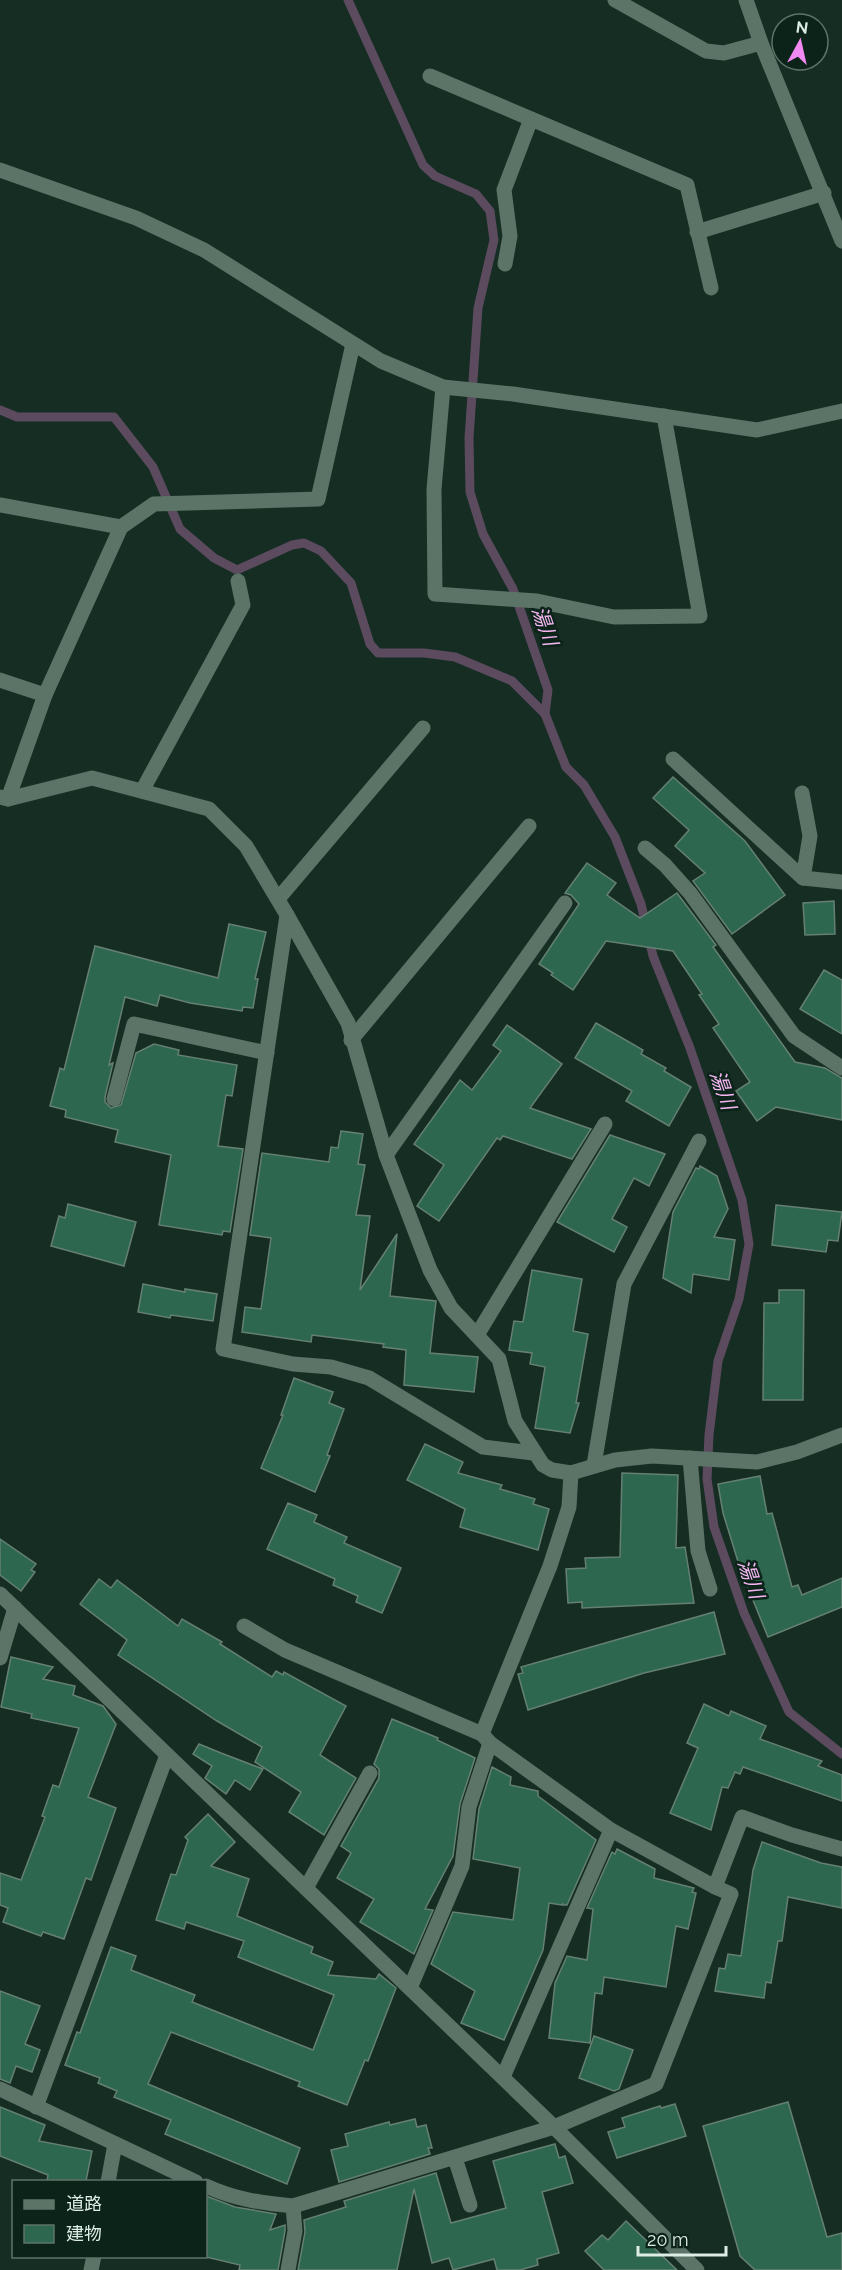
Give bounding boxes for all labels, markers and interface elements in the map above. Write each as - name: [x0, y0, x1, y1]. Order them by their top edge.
- north arrow: [770, 12, 830, 72]
- text: N: [795, 17, 809, 38]
- water label: 湯川: [527, 603, 564, 651]
- water label: 湯川: [705, 1067, 742, 1115]
- water label: 湯川: [733, 1556, 770, 1604]
- legend: [12, 2180, 207, 2258]
- text: 道路: [66, 2193, 102, 2214]
- scale bar: [638, 2219, 726, 2257]
- text: 建物: [66, 2223, 102, 2244]
- text: 20 m: [647, 2229, 689, 2250]

